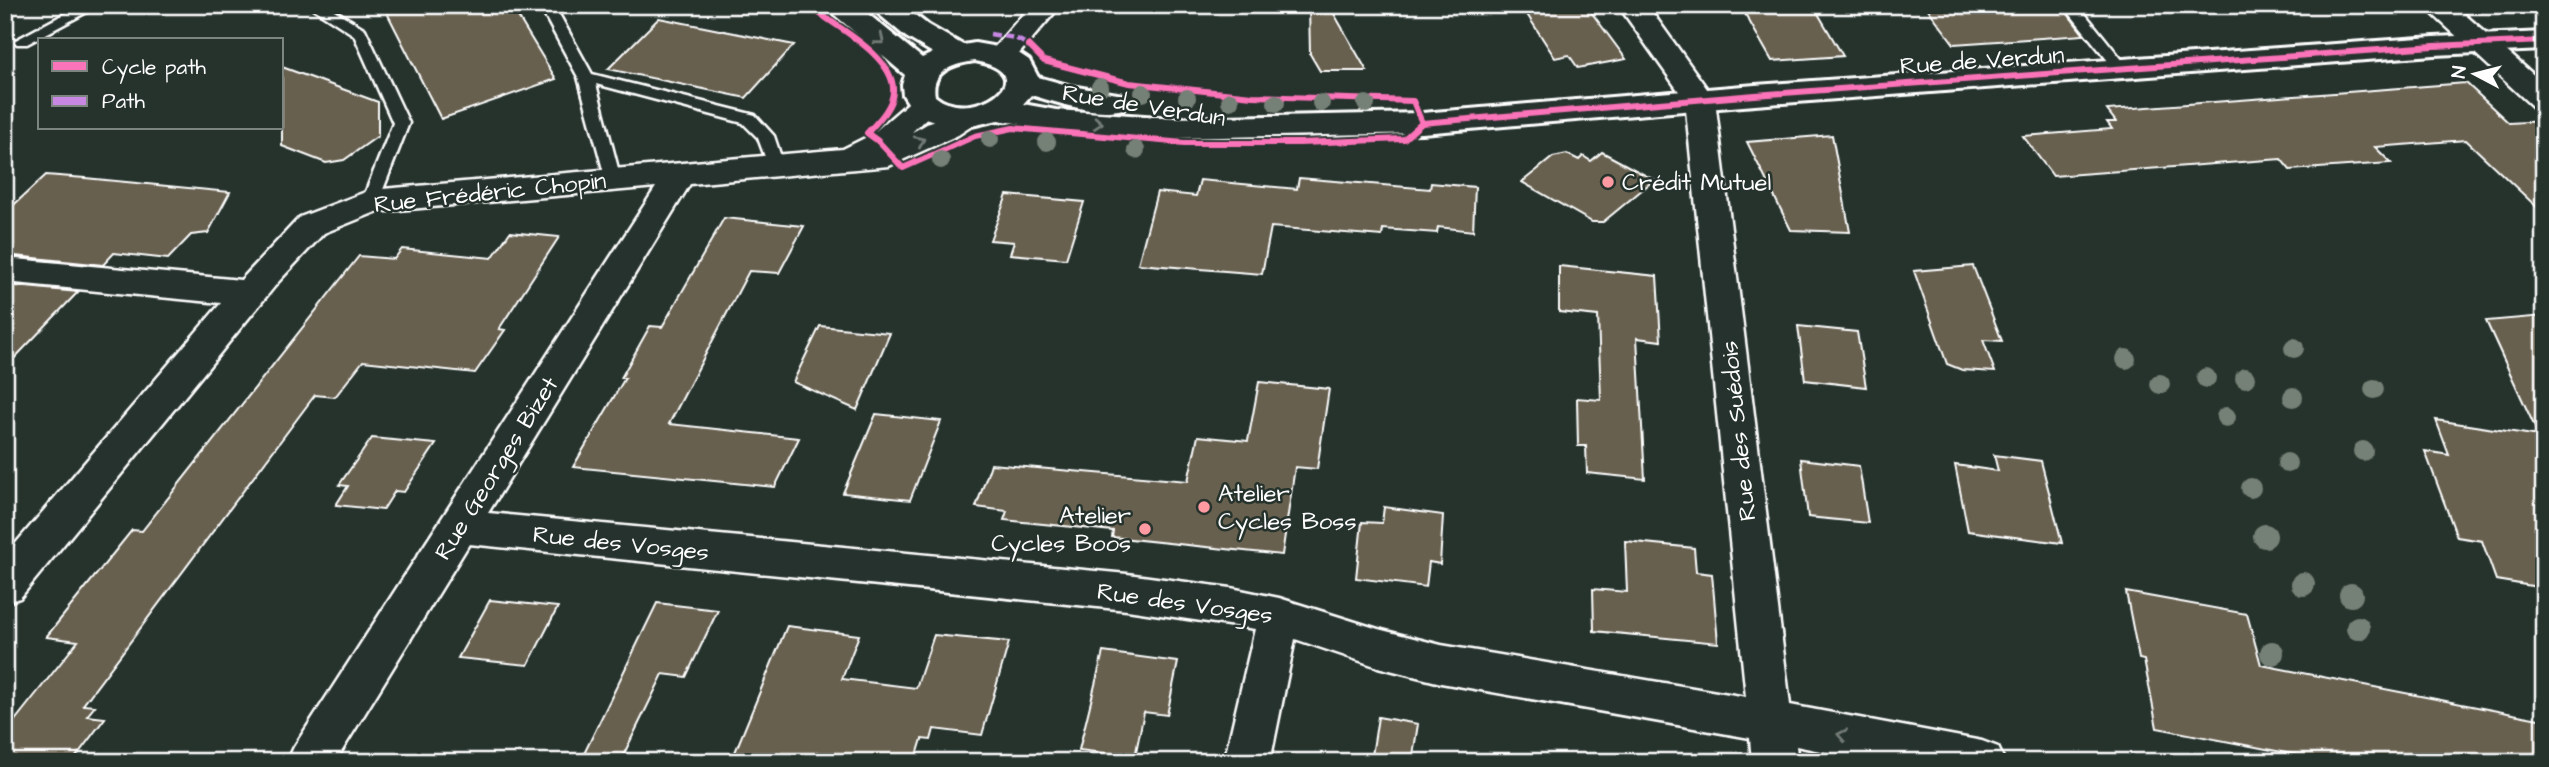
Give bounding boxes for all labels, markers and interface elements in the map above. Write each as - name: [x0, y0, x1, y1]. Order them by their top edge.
- one-way arrow: [873, 31, 885, 44]
- legend: [38, 38, 284, 130]
- street label: Rue de Verdun: [1899, 38, 2065, 84]
- north arrow: [2440, 38, 2510, 108]
- text: Cycle path: [102, 53, 207, 84]
- text: N: [2445, 64, 2474, 80]
- street label: Rue de Verdun: [1060, 76, 1228, 136]
- text: Path: [102, 87, 146, 116]
- one-way arrow: [1092, 115, 1103, 130]
- one-way arrow: [912, 136, 925, 150]
- street label: Rue Frédéric Chopin: [372, 164, 608, 222]
- place label: Crédit Mutuel: [1622, 166, 1771, 200]
- marker: Crédit Mutuel: [1600, 174, 1616, 190]
- street label: Rue des Suédois: [1713, 339, 1765, 523]
- street label: Rue Georges Bizet: [427, 370, 568, 567]
- place label: Atelier Cycles Boss: [1218, 477, 1356, 540]
- place label: Atelier Cycles Boos: [991, 499, 1131, 562]
- marker: Atelier Cycles Boss: [1196, 499, 1212, 515]
- street label: Rue des Vosges: [531, 518, 711, 571]
- marker: Atelier Cycles Boos: [1137, 521, 1153, 537]
- street label: Rue des Vosges: [1095, 575, 1275, 634]
- one-way arrow: [1836, 728, 1848, 743]

